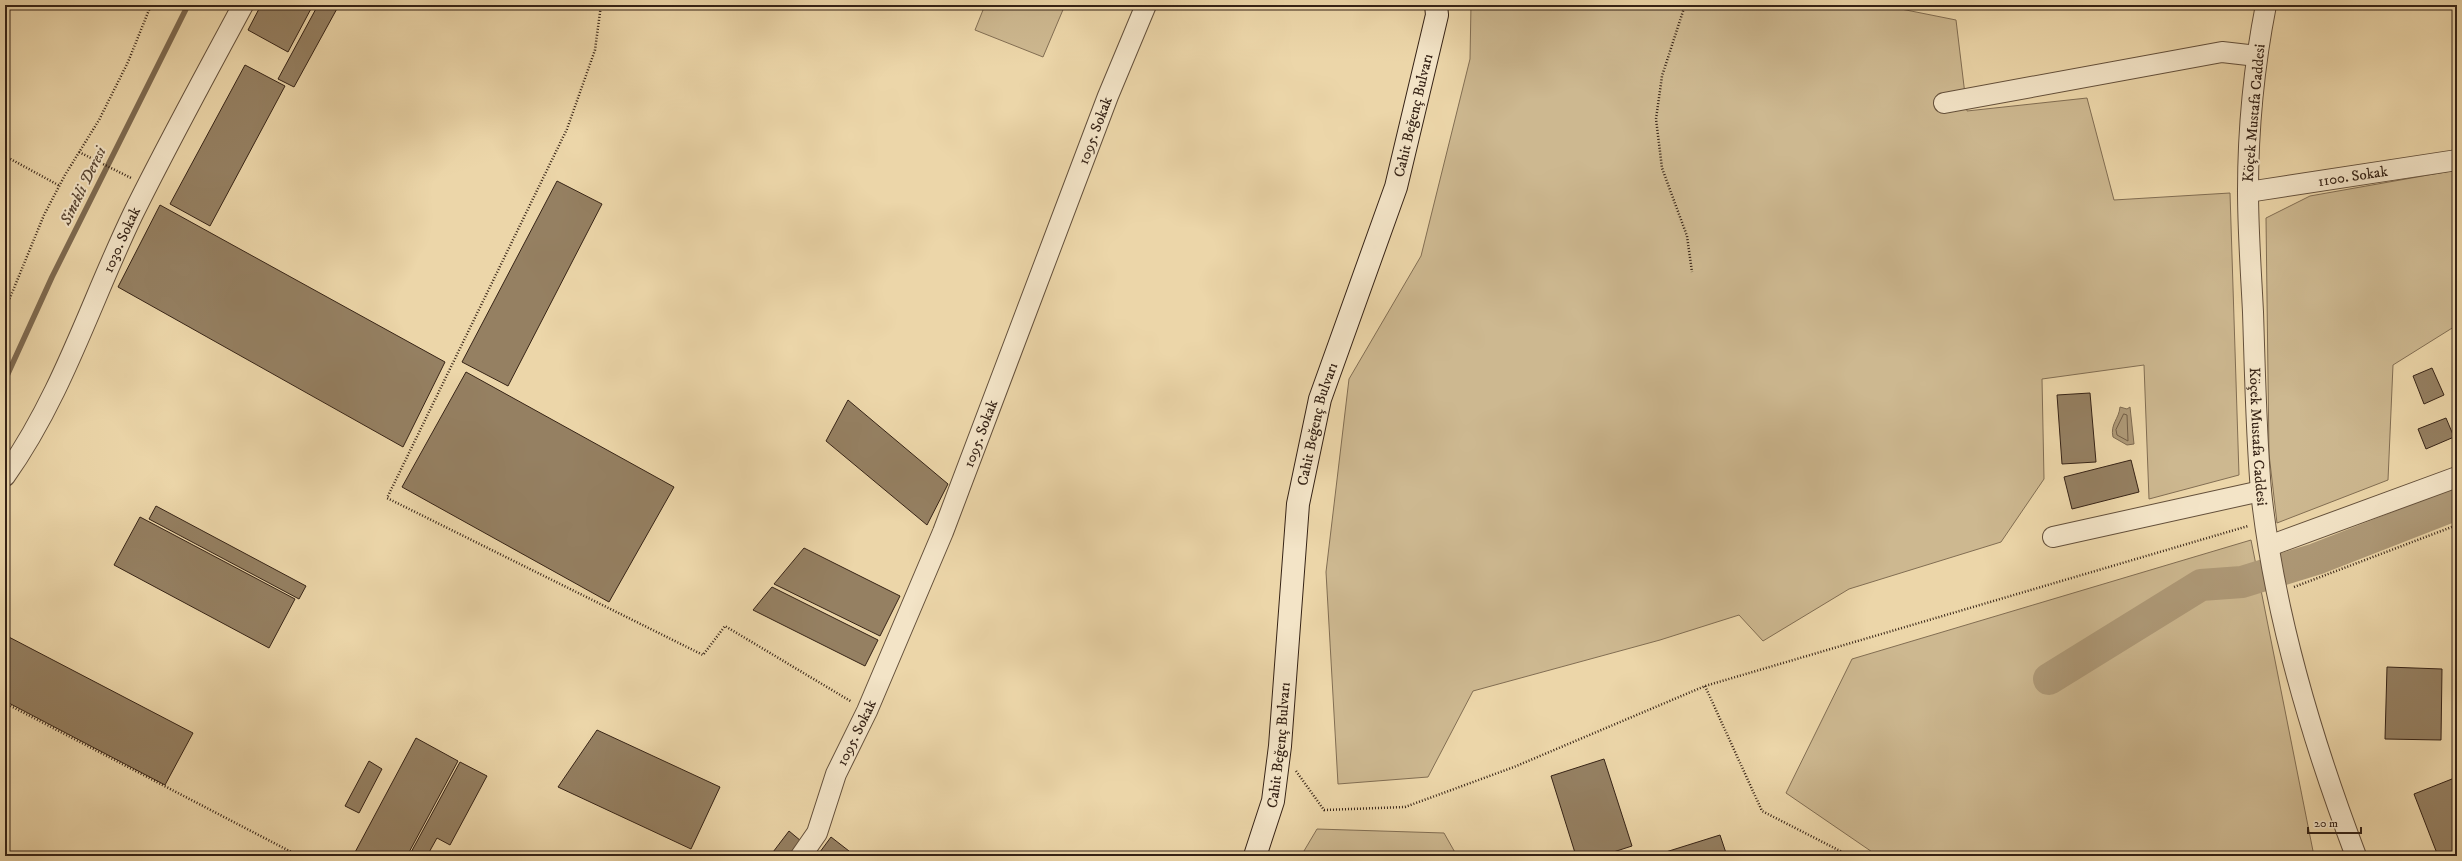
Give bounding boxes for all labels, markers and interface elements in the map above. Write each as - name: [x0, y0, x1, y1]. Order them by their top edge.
- street label: Köçek Mustafa Caddesi: [2238, 43, 2270, 183]
- street label: Cahit Beğenç Bulvarı: [1389, 52, 1437, 179]
- street label: 1095. Sokak: [1073, 93, 1117, 167]
- water label: Sinekli Deresi: [55, 143, 111, 229]
- street label: 1100. Sokak: [2317, 161, 2390, 191]
- street label: 1030. Sokak: [98, 203, 145, 275]
- street label: Cahit Beğenç Bulvarı: [1293, 360, 1342, 488]
- street label: Köçek Mustafa Caddesi: [2245, 367, 2272, 507]
- street label: 1095. Sokak: [959, 396, 1002, 470]
- street label: Cahit Beğenç Bulvarı: [1262, 681, 1294, 811]
- street label: 1095. Sokak: [832, 696, 880, 769]
- scale bar: [2308, 809, 2361, 835]
- text: 20 m: [2314, 816, 2338, 831]

